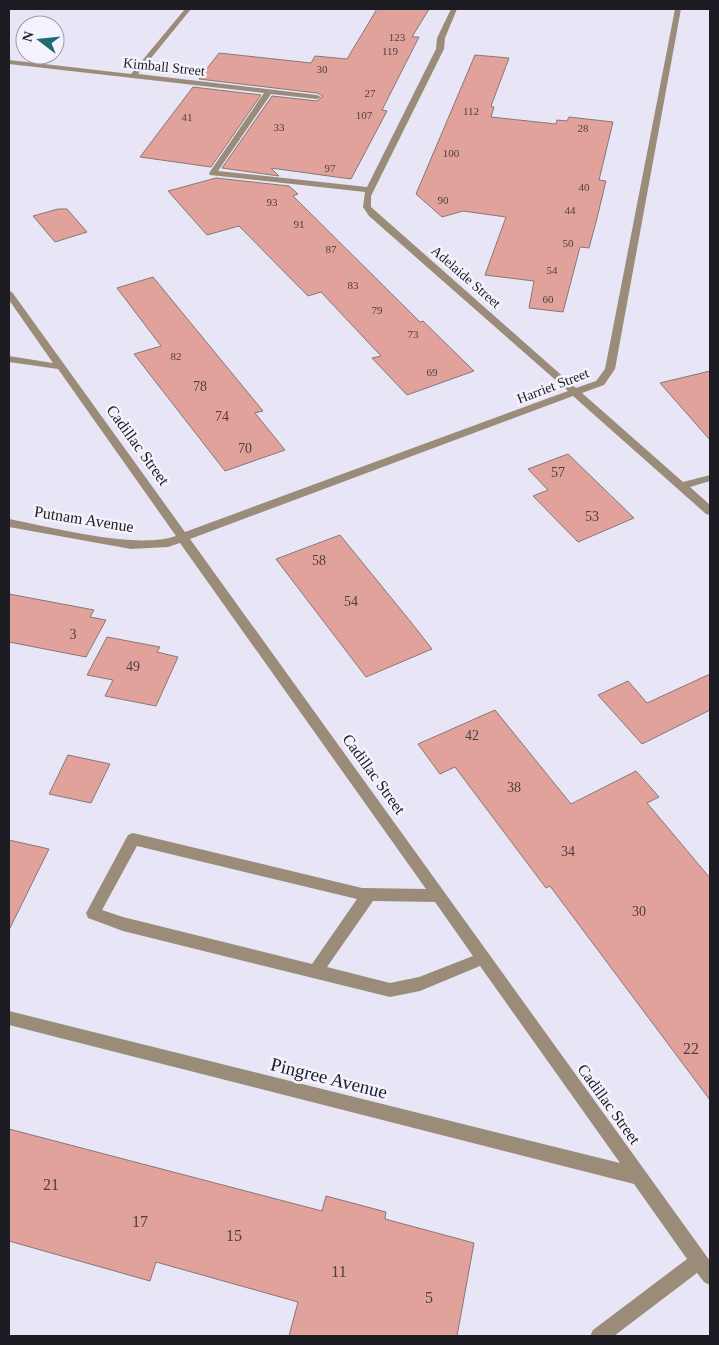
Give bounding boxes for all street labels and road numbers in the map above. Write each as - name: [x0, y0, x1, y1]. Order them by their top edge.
- street label: Kimball Street: [122, 55, 206, 79]
- street label: Adelaide Street: [428, 243, 504, 311]
- street label: Harriet Street: [515, 365, 591, 407]
- street label: Cadillac Street: [103, 402, 173, 489]
- street label: Putnam Avenue: [33, 503, 135, 535]
- street label: Cadillac Street: [339, 731, 409, 818]
- street label: Pingree Avenue: [269, 1053, 389, 1103]
- street label: Cadillac Street: [574, 1061, 644, 1148]

